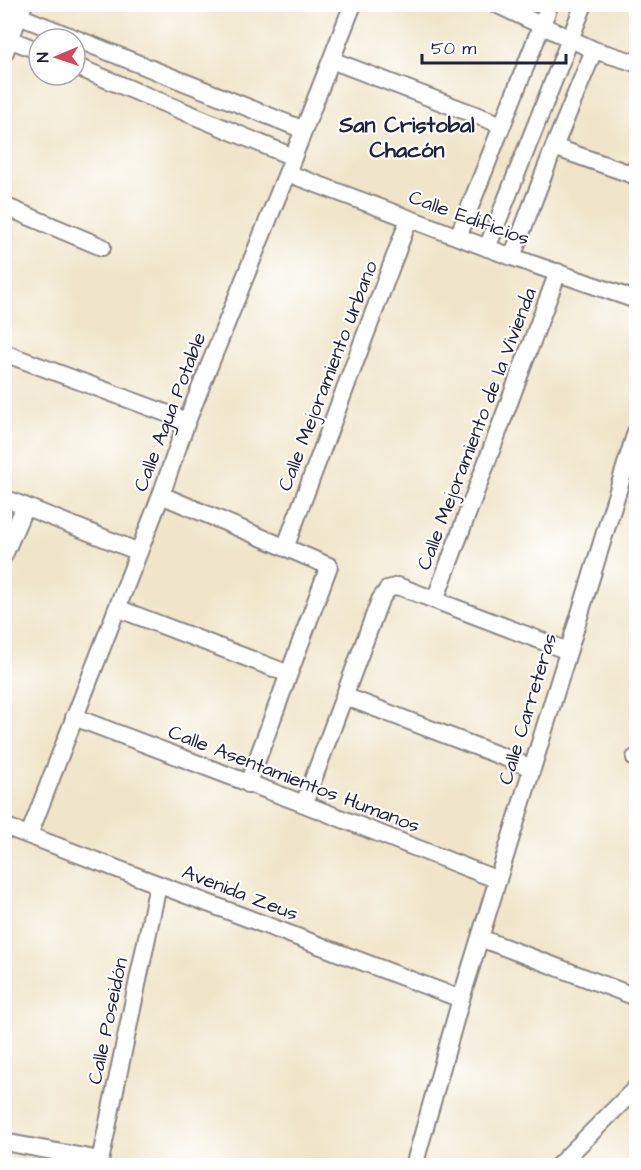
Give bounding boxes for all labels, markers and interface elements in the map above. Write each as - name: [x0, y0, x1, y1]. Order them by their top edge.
- north arrow: [27, 27, 87, 87]
- scale bar: [422, 27, 566, 65]
- text: 50 m: [431, 36, 476, 61]
- text: N: [32, 52, 54, 63]
- district label: San Cristobal Chacón: [338, 110, 475, 166]
- street label: Calle Edificios: [405, 183, 533, 253]
- street label: Calle Mejoramiento Urbano: [271, 257, 385, 495]
- street label: Calle Mejoramiento de la Vivienda: [410, 284, 544, 574]
- street label: Calle Agua Potable: [127, 328, 214, 496]
- street label: Calle Carreteras: [492, 630, 564, 788]
- street label: Calle Asentamientos Humanos: [164, 718, 424, 840]
- street label: Avenida Zeus: [178, 858, 302, 928]
- street label: Calle Poseidón: [81, 955, 135, 1087]

